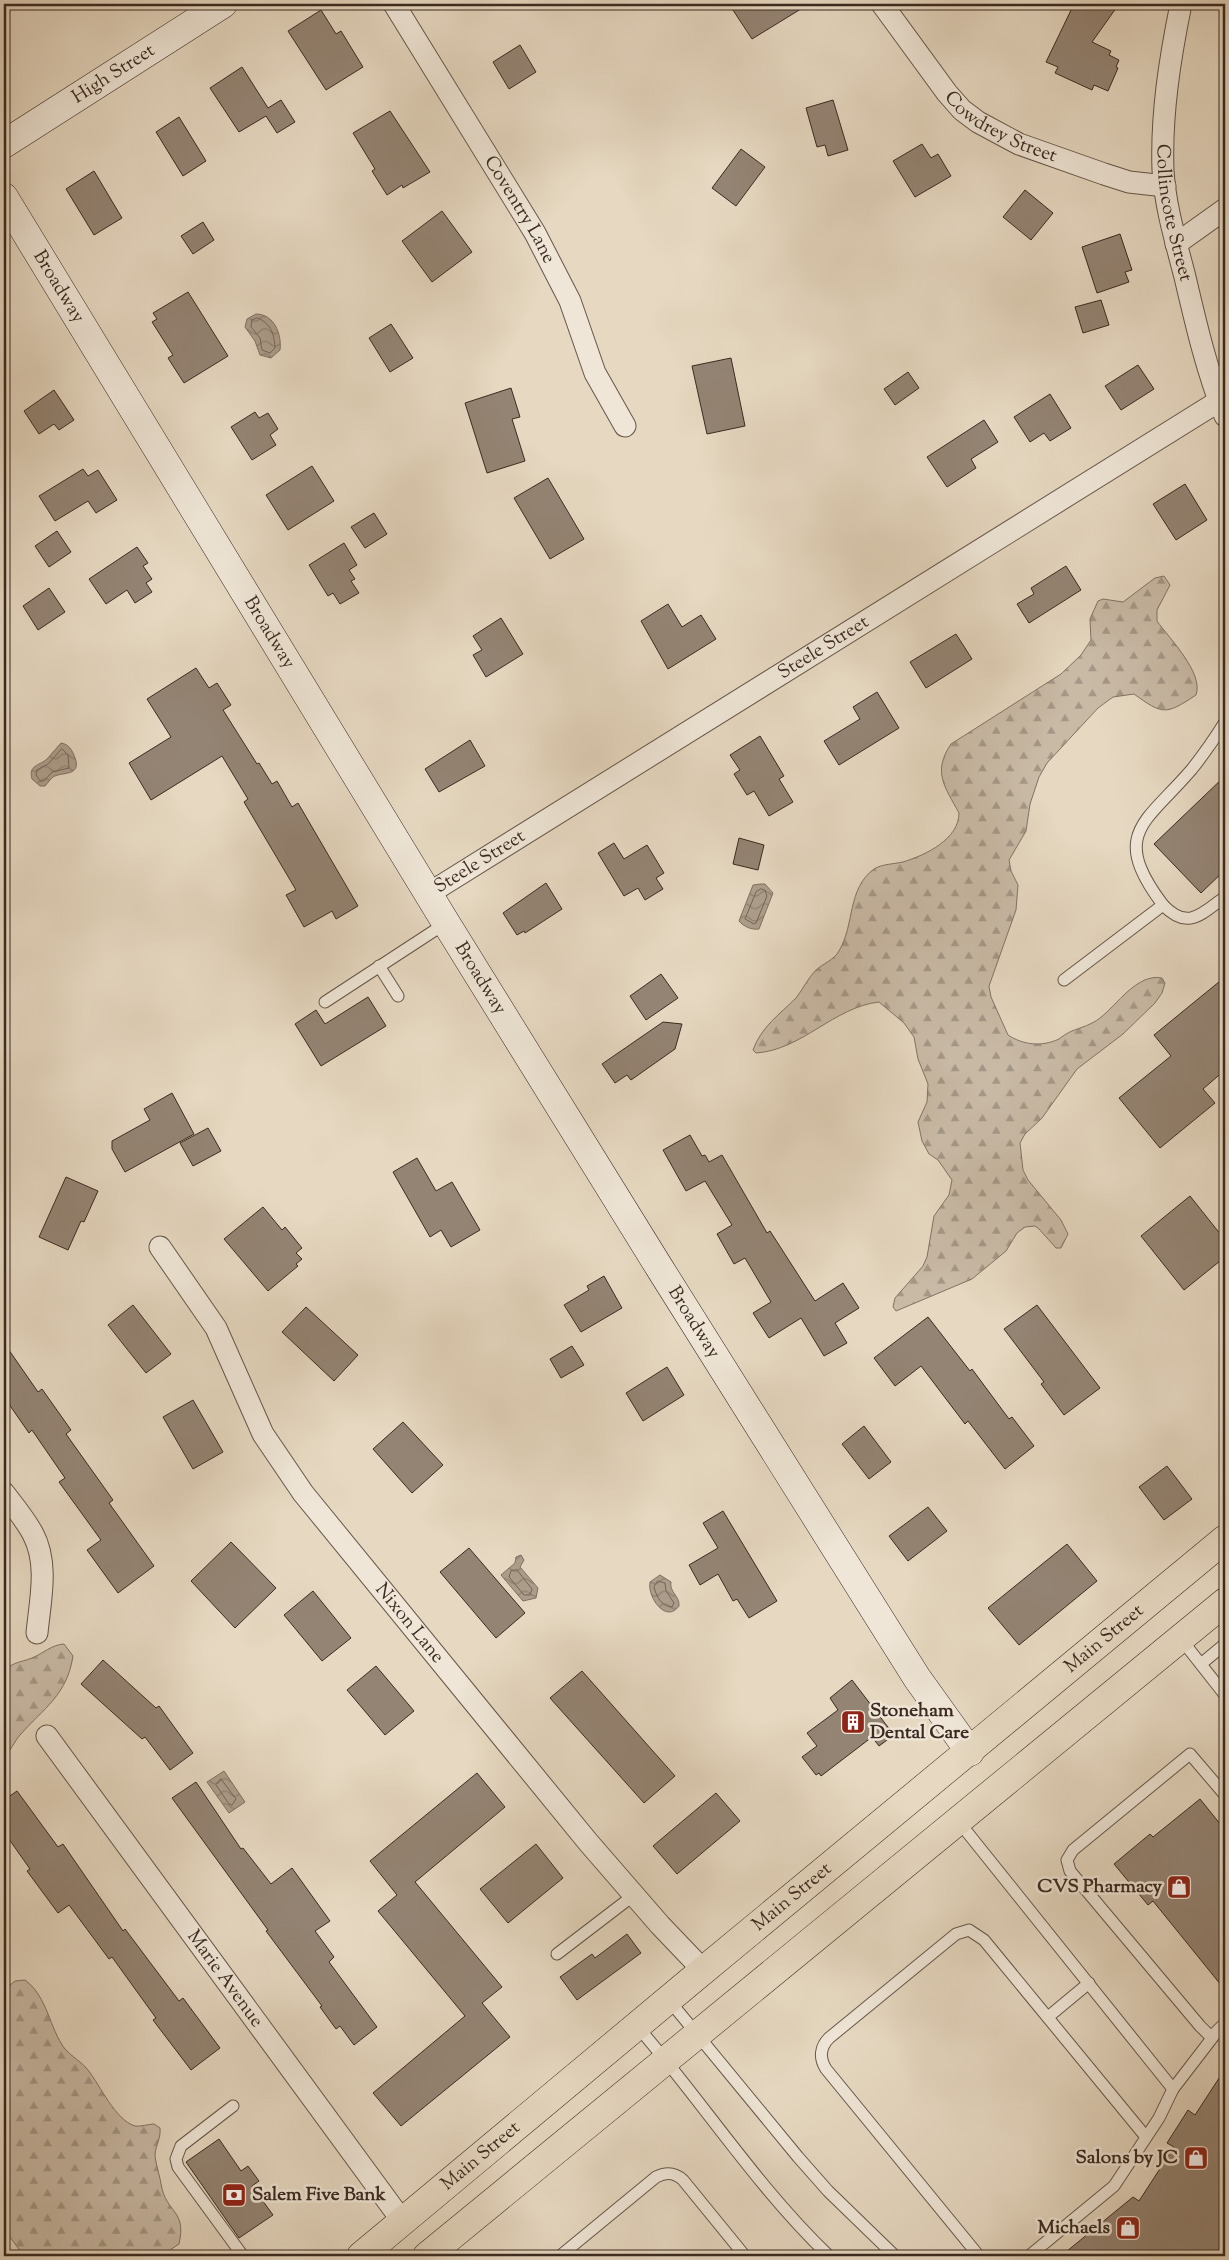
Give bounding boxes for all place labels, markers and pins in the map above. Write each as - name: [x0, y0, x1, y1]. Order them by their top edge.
- place label: Stoneham Dental Care: [870, 1698, 969, 1747]
- building icon: Stoneham Dental Care: [840, 1709, 866, 1735]
- place label: CVS Pharmacy: [1037, 1874, 1163, 1901]
- shop icon: CVS Pharmacy: [1166, 1874, 1192, 1900]
- place label: Salons by JC: [1075, 2145, 1178, 2172]
- shop icon: Salons by JC: [1183, 2145, 1209, 2171]
- bank icon: Salem Five Bank: [221, 2182, 247, 2208]
- place label: Salem Five Bank: [252, 2182, 387, 2209]
- place label: Michaels: [1038, 2215, 1111, 2242]
- shop icon: Michaels: [1115, 2215, 1141, 2241]

